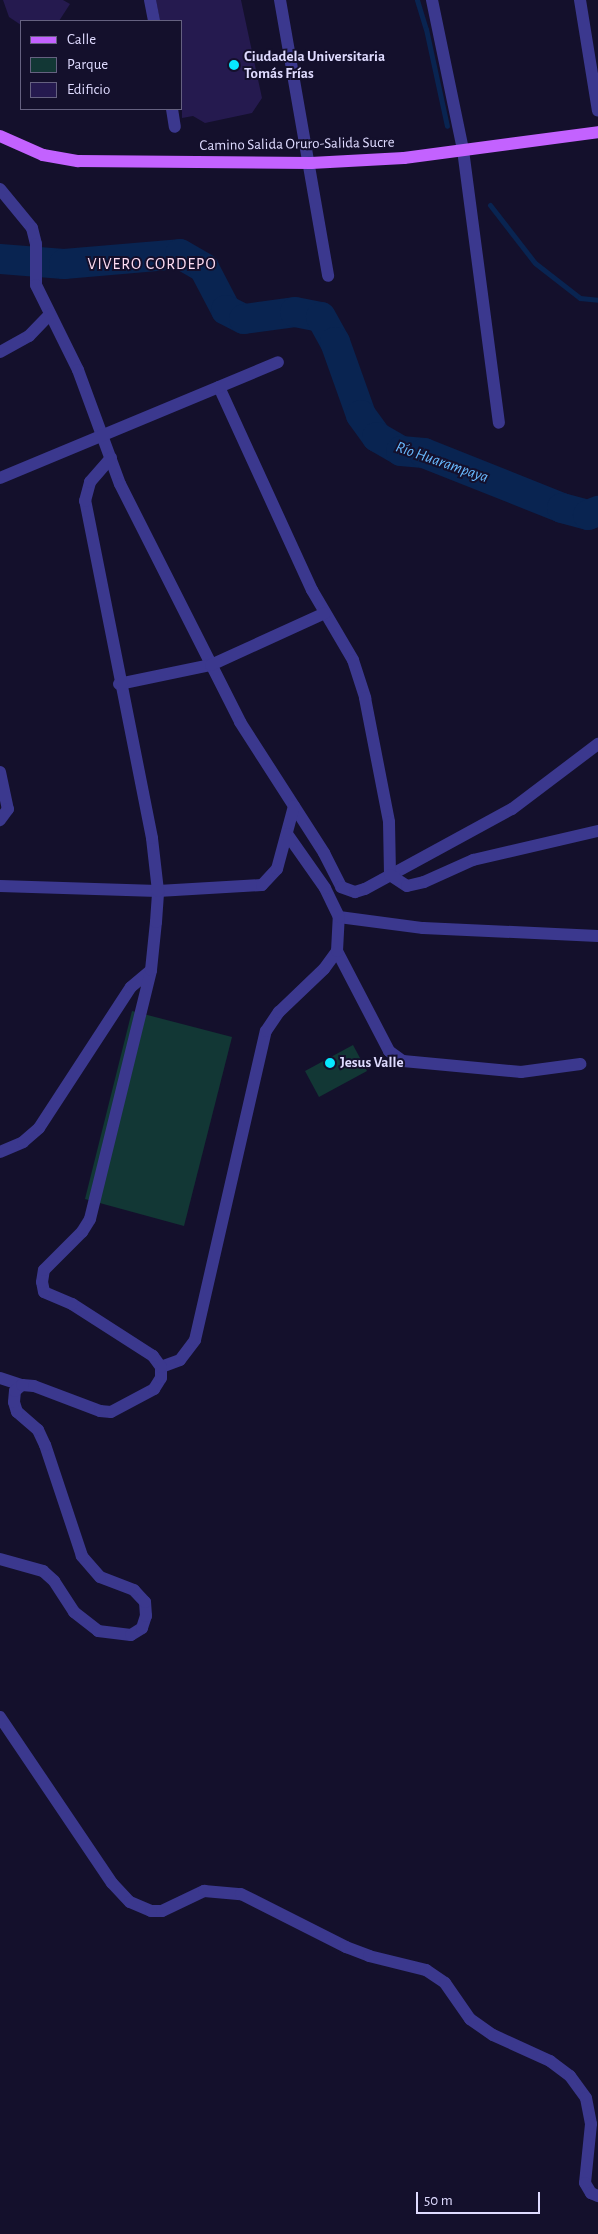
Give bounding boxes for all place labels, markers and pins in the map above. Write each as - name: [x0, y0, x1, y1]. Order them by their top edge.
- place label: Ciudadela Universitaria Tomás Frías: [244, 47, 385, 82]
- marker: Ciudadela Universitaria Tomás Frías: [228, 59, 240, 71]
- place label: Jesus Valle: [340, 1054, 404, 1072]
- marker: Jesus Valle: [324, 1057, 336, 1069]

